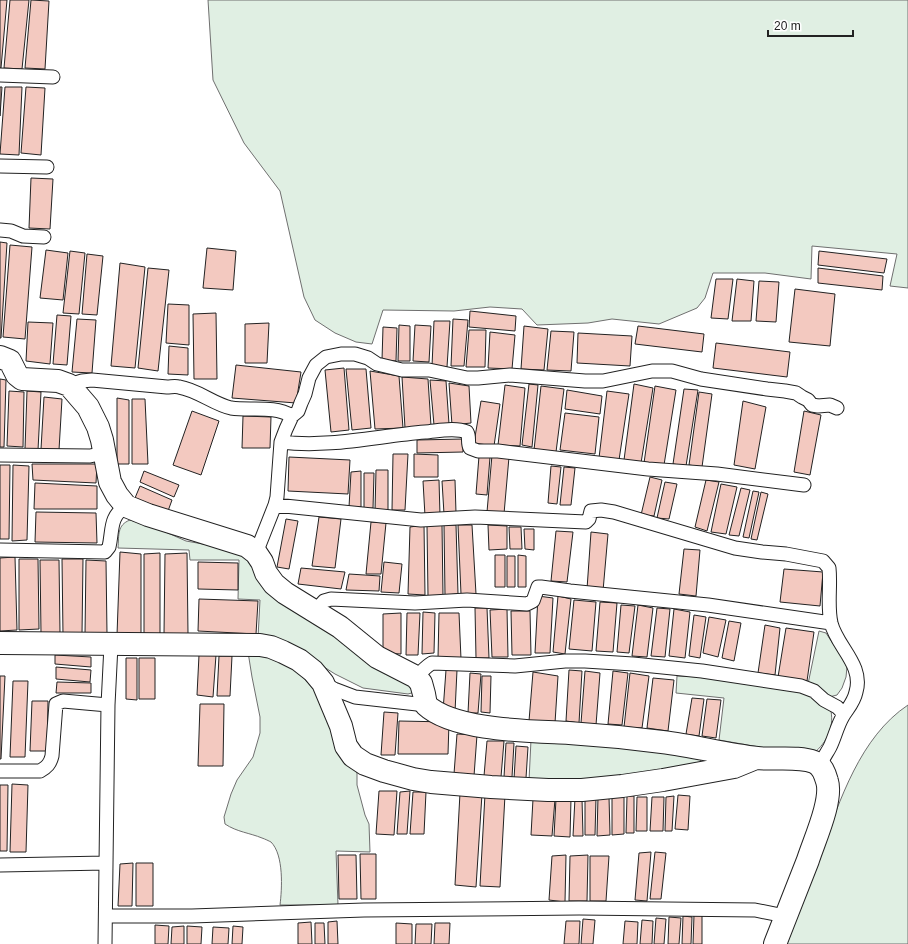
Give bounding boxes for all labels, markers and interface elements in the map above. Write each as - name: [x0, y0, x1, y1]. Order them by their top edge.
- scale bar: [768, 12, 853, 38]
- text: 20 m: [774, 19, 801, 33]

